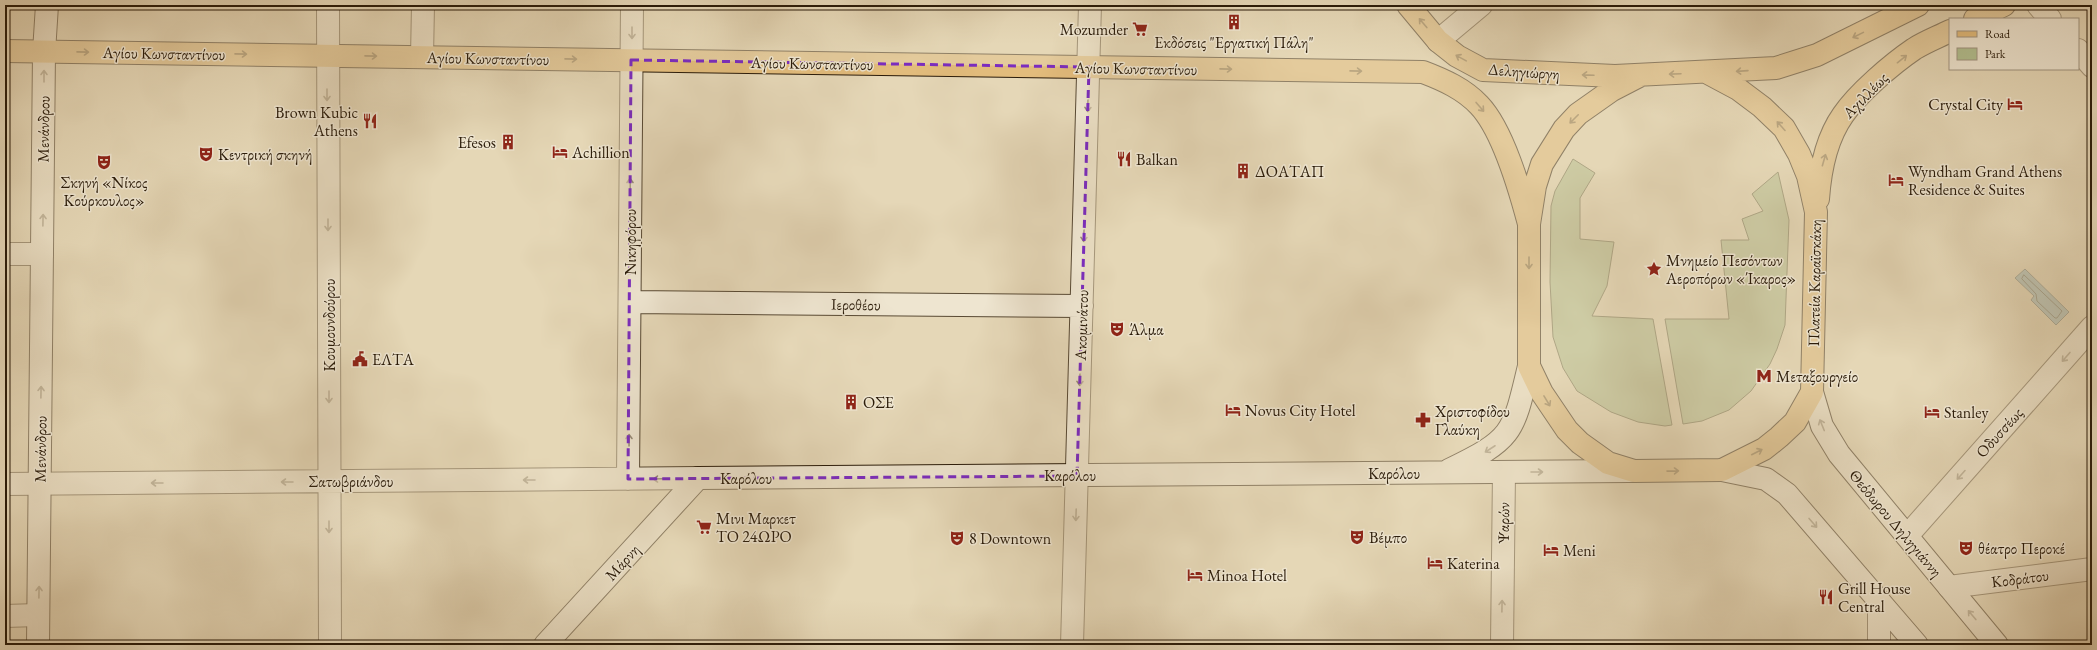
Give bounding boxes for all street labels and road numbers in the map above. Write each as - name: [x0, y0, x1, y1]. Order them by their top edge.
- street label: Αγίου Κωνσταντίνου: [101, 42, 226, 65]
- street label: Αγίου Κωνσταντίνου: [425, 47, 550, 70]
- street label: Αγίου Κωνσταντίνου: [749, 52, 874, 75]
- street label: Αγίου Κωνσταντίνου: [1073, 57, 1198, 80]
- street label: Δεληγιώργη: [1487, 59, 1560, 84]
- street label: Αχιλλέως: [1837, 67, 1893, 124]
- street label: Μενάνδρου: [32, 95, 55, 163]
- street label: Νικηφόρου: [620, 209, 641, 275]
- street label: Πλατεία Καραϊσκάκη: [1803, 219, 1826, 347]
- street label: Κουμουνδούρου: [319, 279, 340, 371]
- street label: Ακομινάτου: [1070, 289, 1093, 362]
- street label: Ιεροθέου: [831, 294, 881, 315]
- street label: Οδυσσέως: [1971, 402, 2028, 462]
- street label: Μενάνδρου: [29, 415, 52, 483]
- street label: Καρόλου: [1368, 463, 1420, 484]
- street label: Καρόλου: [1044, 465, 1096, 486]
- street label: Θεόδωρου Δηληγιάννη: [1844, 465, 1947, 582]
- street label: Καρόλου: [720, 468, 772, 489]
- street label: Σατωβριάνδου: [309, 471, 394, 492]
- street label: Ψαρών: [1493, 502, 1514, 544]
- street label: Μάρνη: [600, 540, 644, 585]
- street label: Κοδράτου: [1990, 565, 2050, 592]

